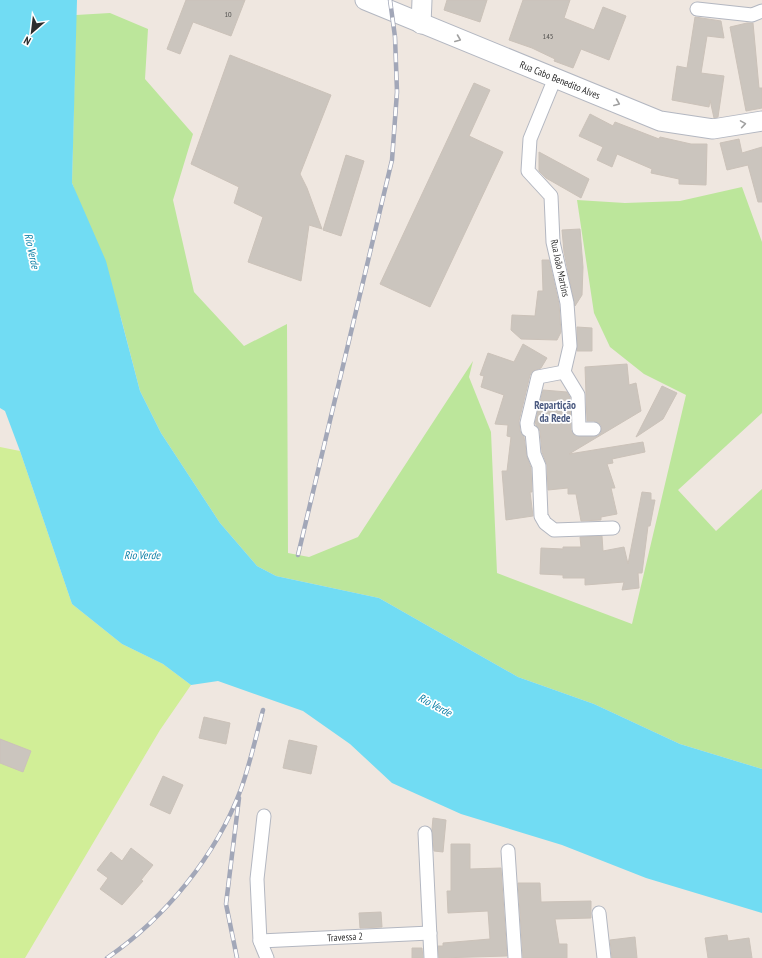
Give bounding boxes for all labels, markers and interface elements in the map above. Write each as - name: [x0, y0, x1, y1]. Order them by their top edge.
- house number: 10: [224, 9, 232, 19]
- north arrow: [12, 12, 52, 52]
- house number: 145: [543, 31, 553, 41]
- text: N: [21, 33, 33, 48]
- one-way arrow: [454, 34, 461, 42]
- street label: Rua Cabo Benedito Alves: [518, 58, 603, 102]
- one-way arrow: [613, 99, 620, 107]
- one-way arrow: [739, 120, 746, 129]
- water label: Rio Verde: [21, 232, 43, 271]
- street label: Rua João Martins: [548, 238, 573, 299]
- district label: Repartição da Rede: [534, 398, 576, 425]
- water label: Rio Verde: [124, 548, 161, 562]
- water label: Rio Verde: [416, 690, 455, 720]
- street label: Travessa 2: [327, 930, 363, 944]

